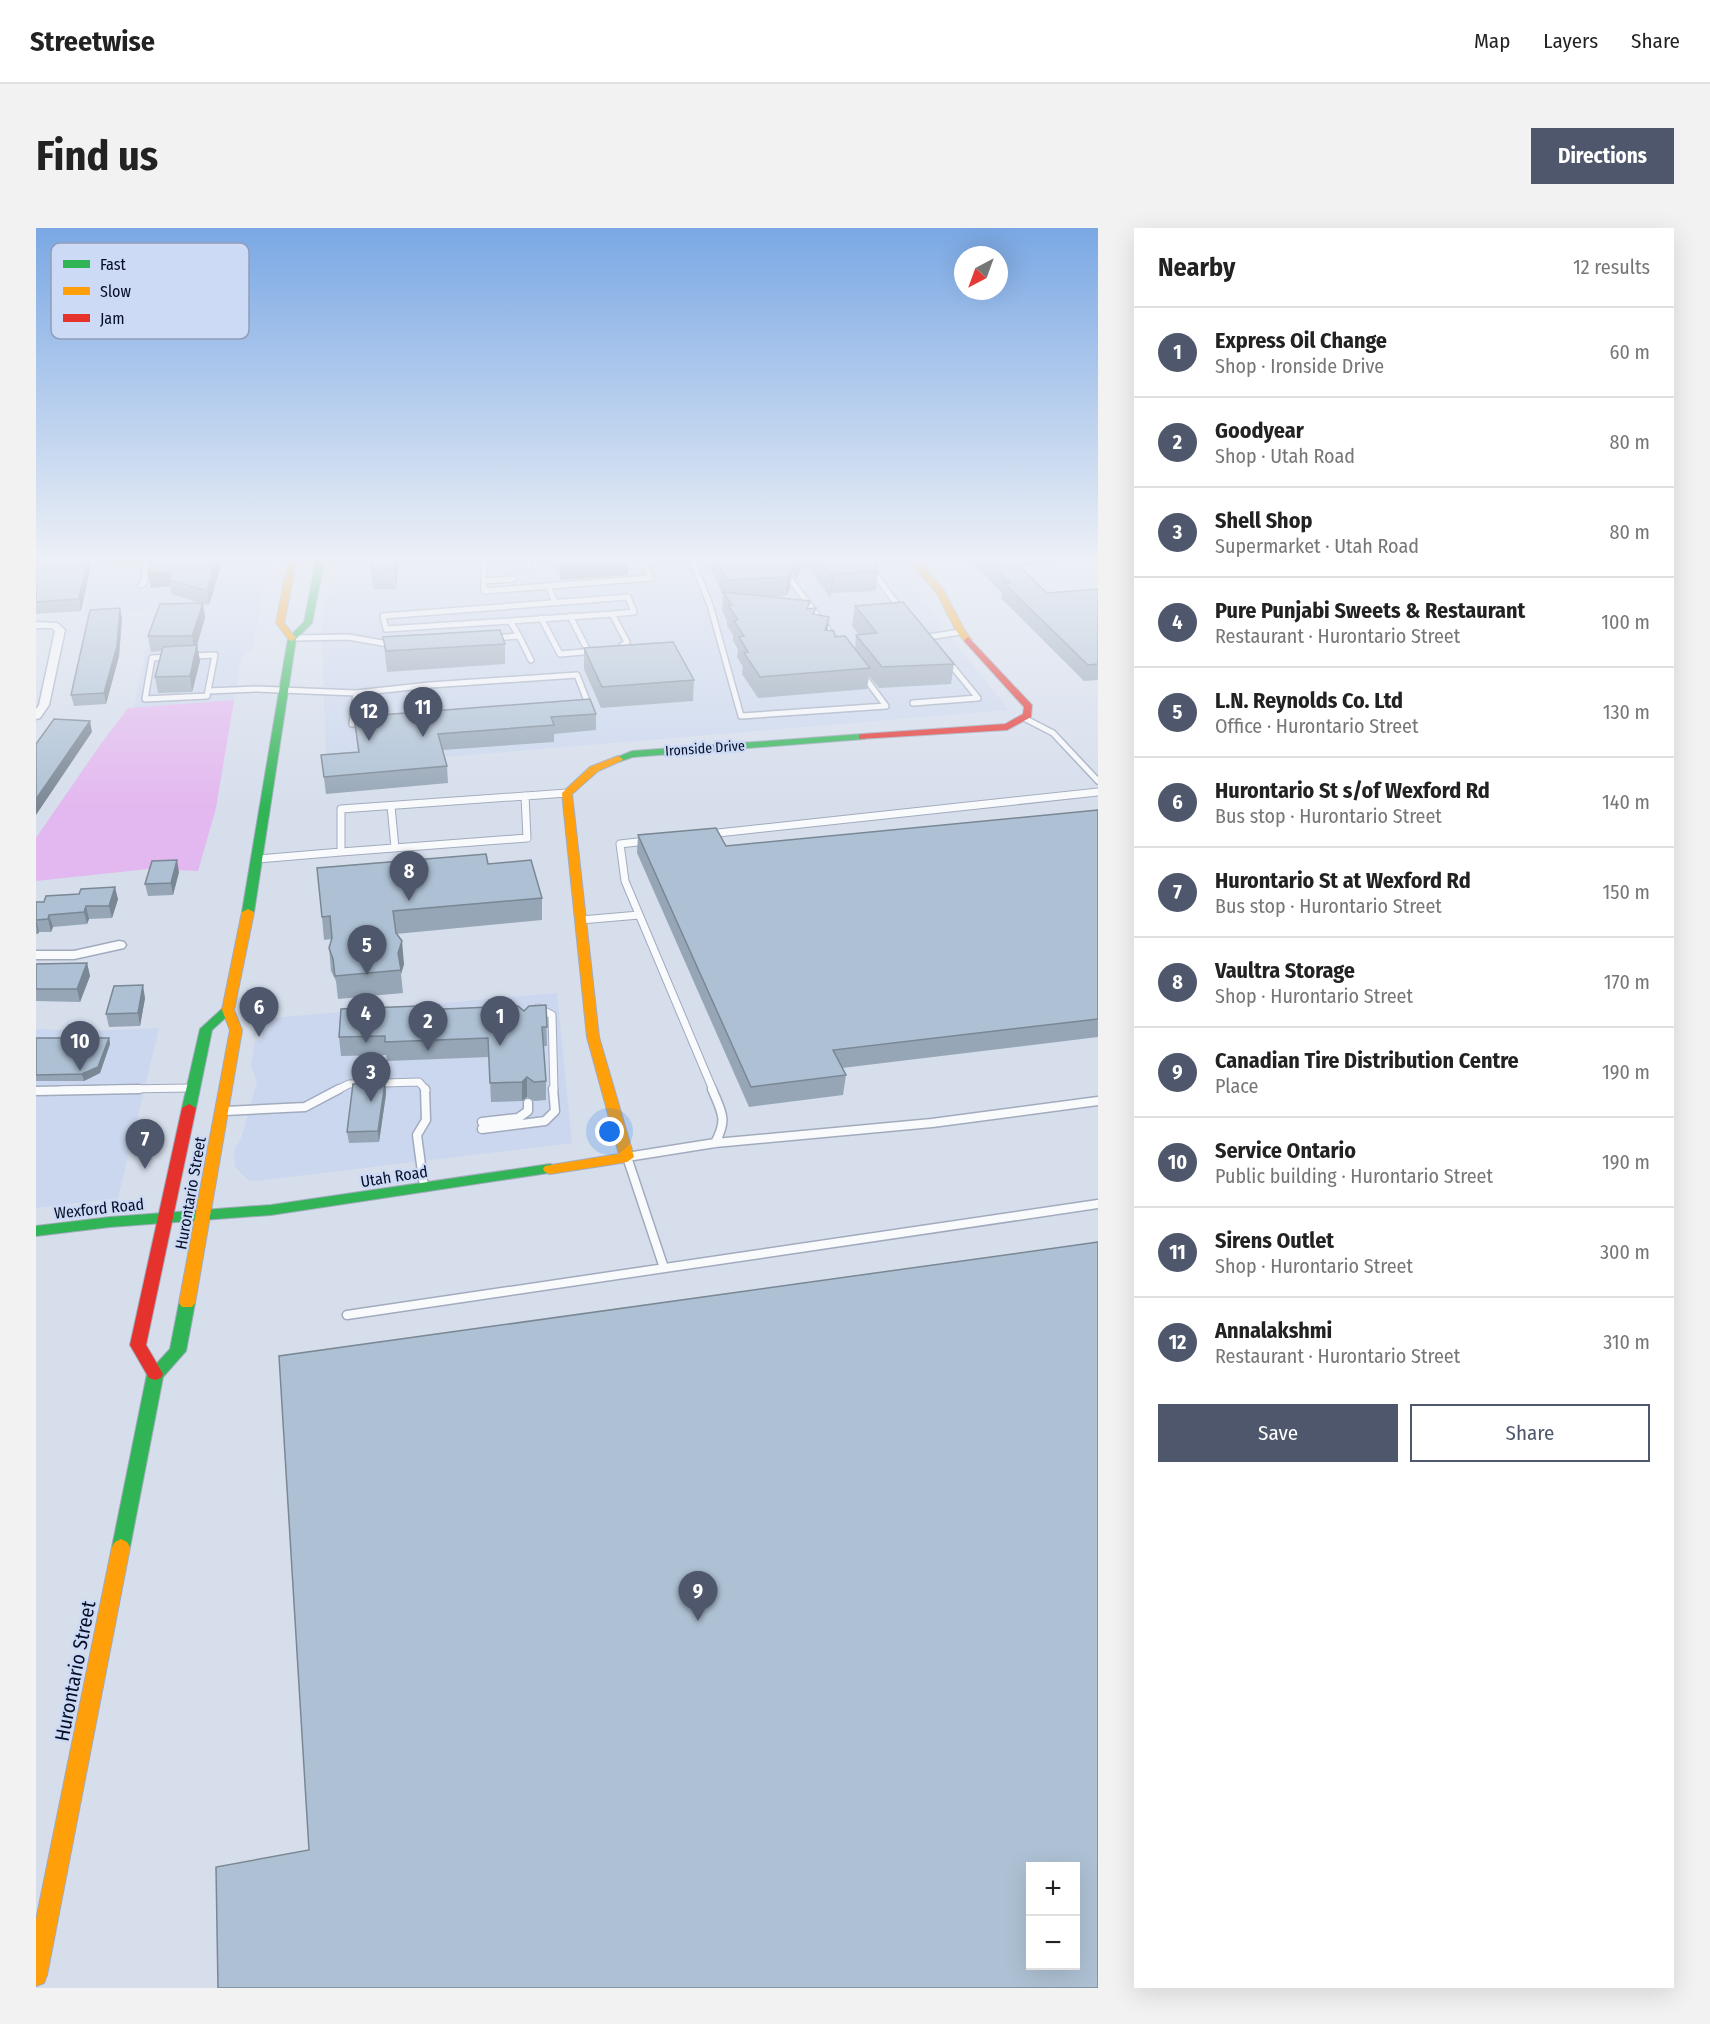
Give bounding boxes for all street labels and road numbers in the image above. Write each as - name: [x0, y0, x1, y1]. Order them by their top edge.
- street label: Ironside Drive: [665, 737, 745, 760]
- street label: Hurontario Street: [171, 1134, 210, 1251]
- street label: Utah Road: [359, 1162, 429, 1191]
- street label: Wexford Road: [53, 1194, 145, 1223]
- street label: Hurontario Street: [50, 1598, 100, 1743]

